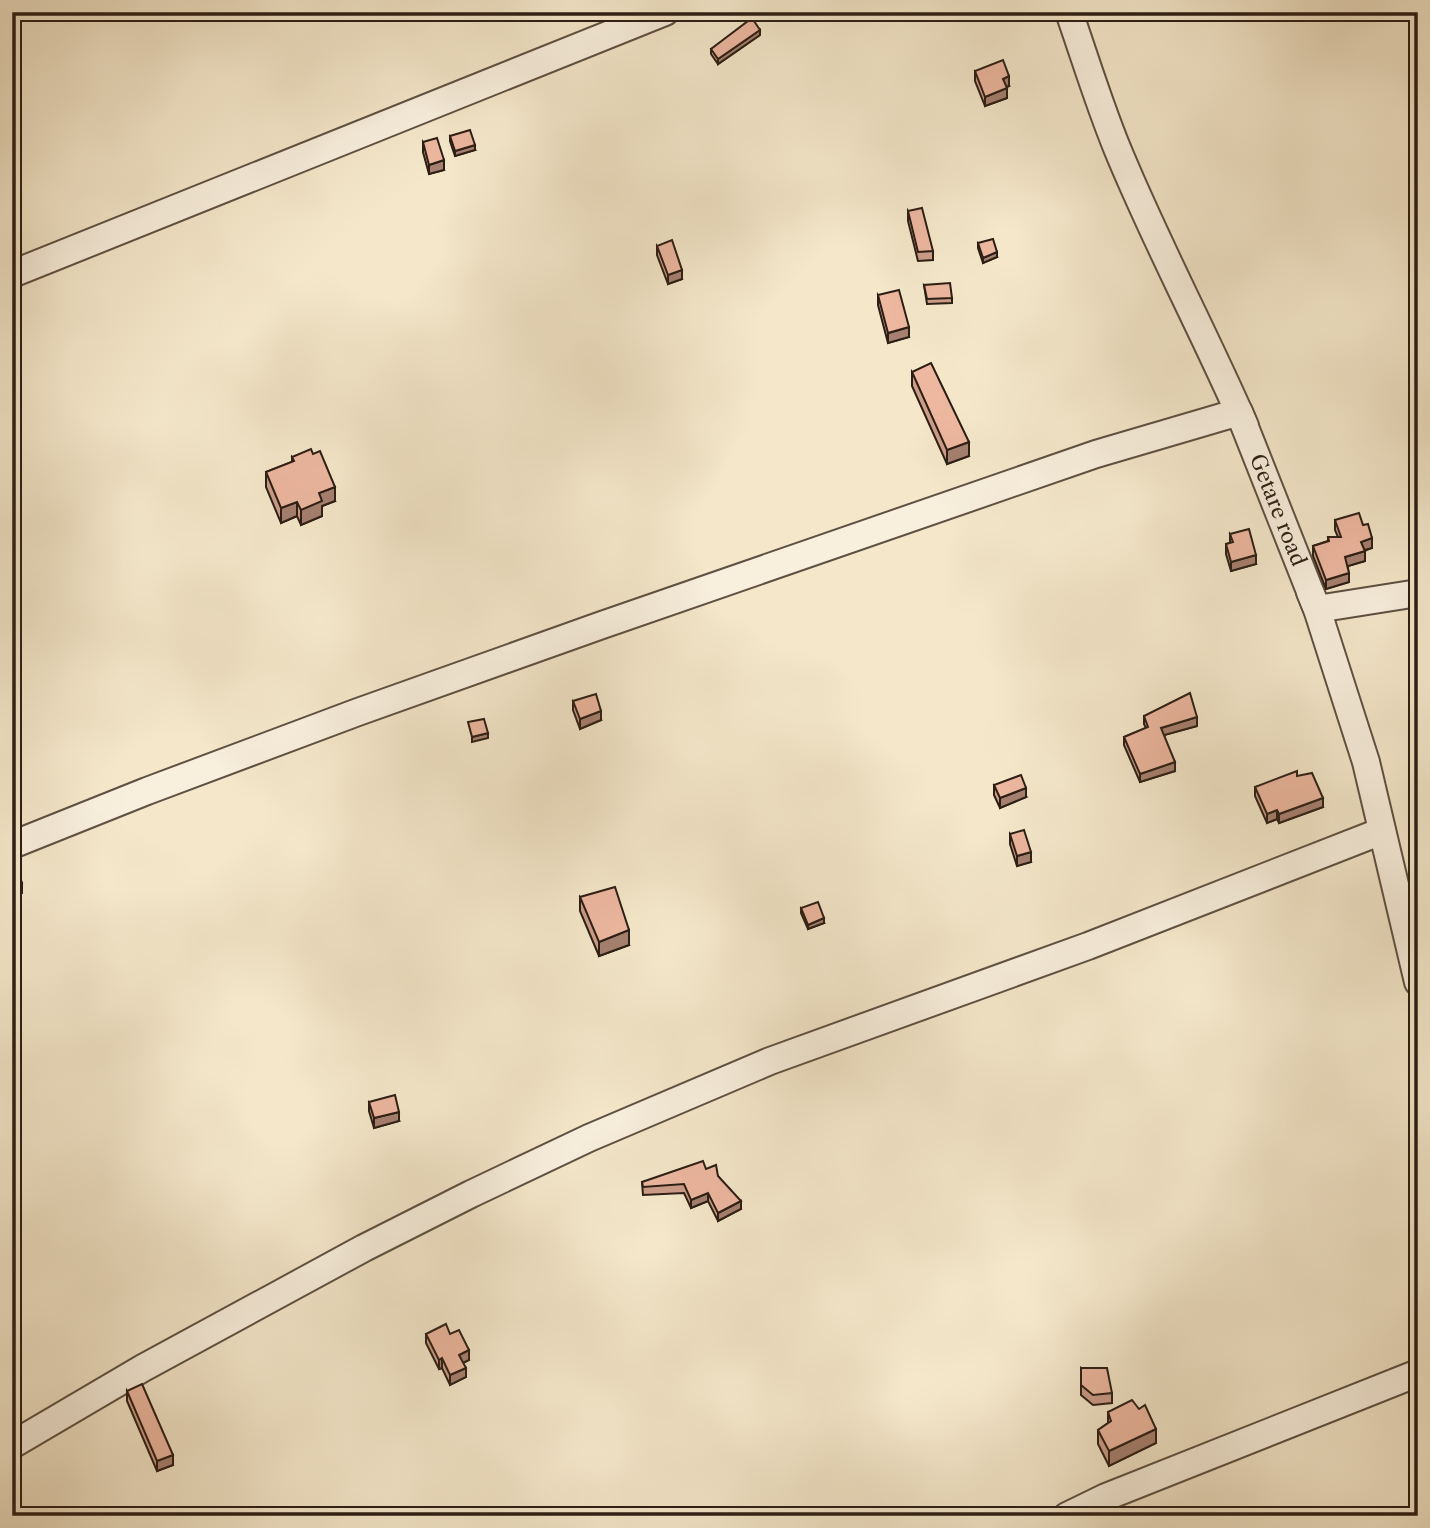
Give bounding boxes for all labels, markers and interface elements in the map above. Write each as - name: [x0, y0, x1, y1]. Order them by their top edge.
- street label: Getare road: [1245, 450, 1312, 570]

